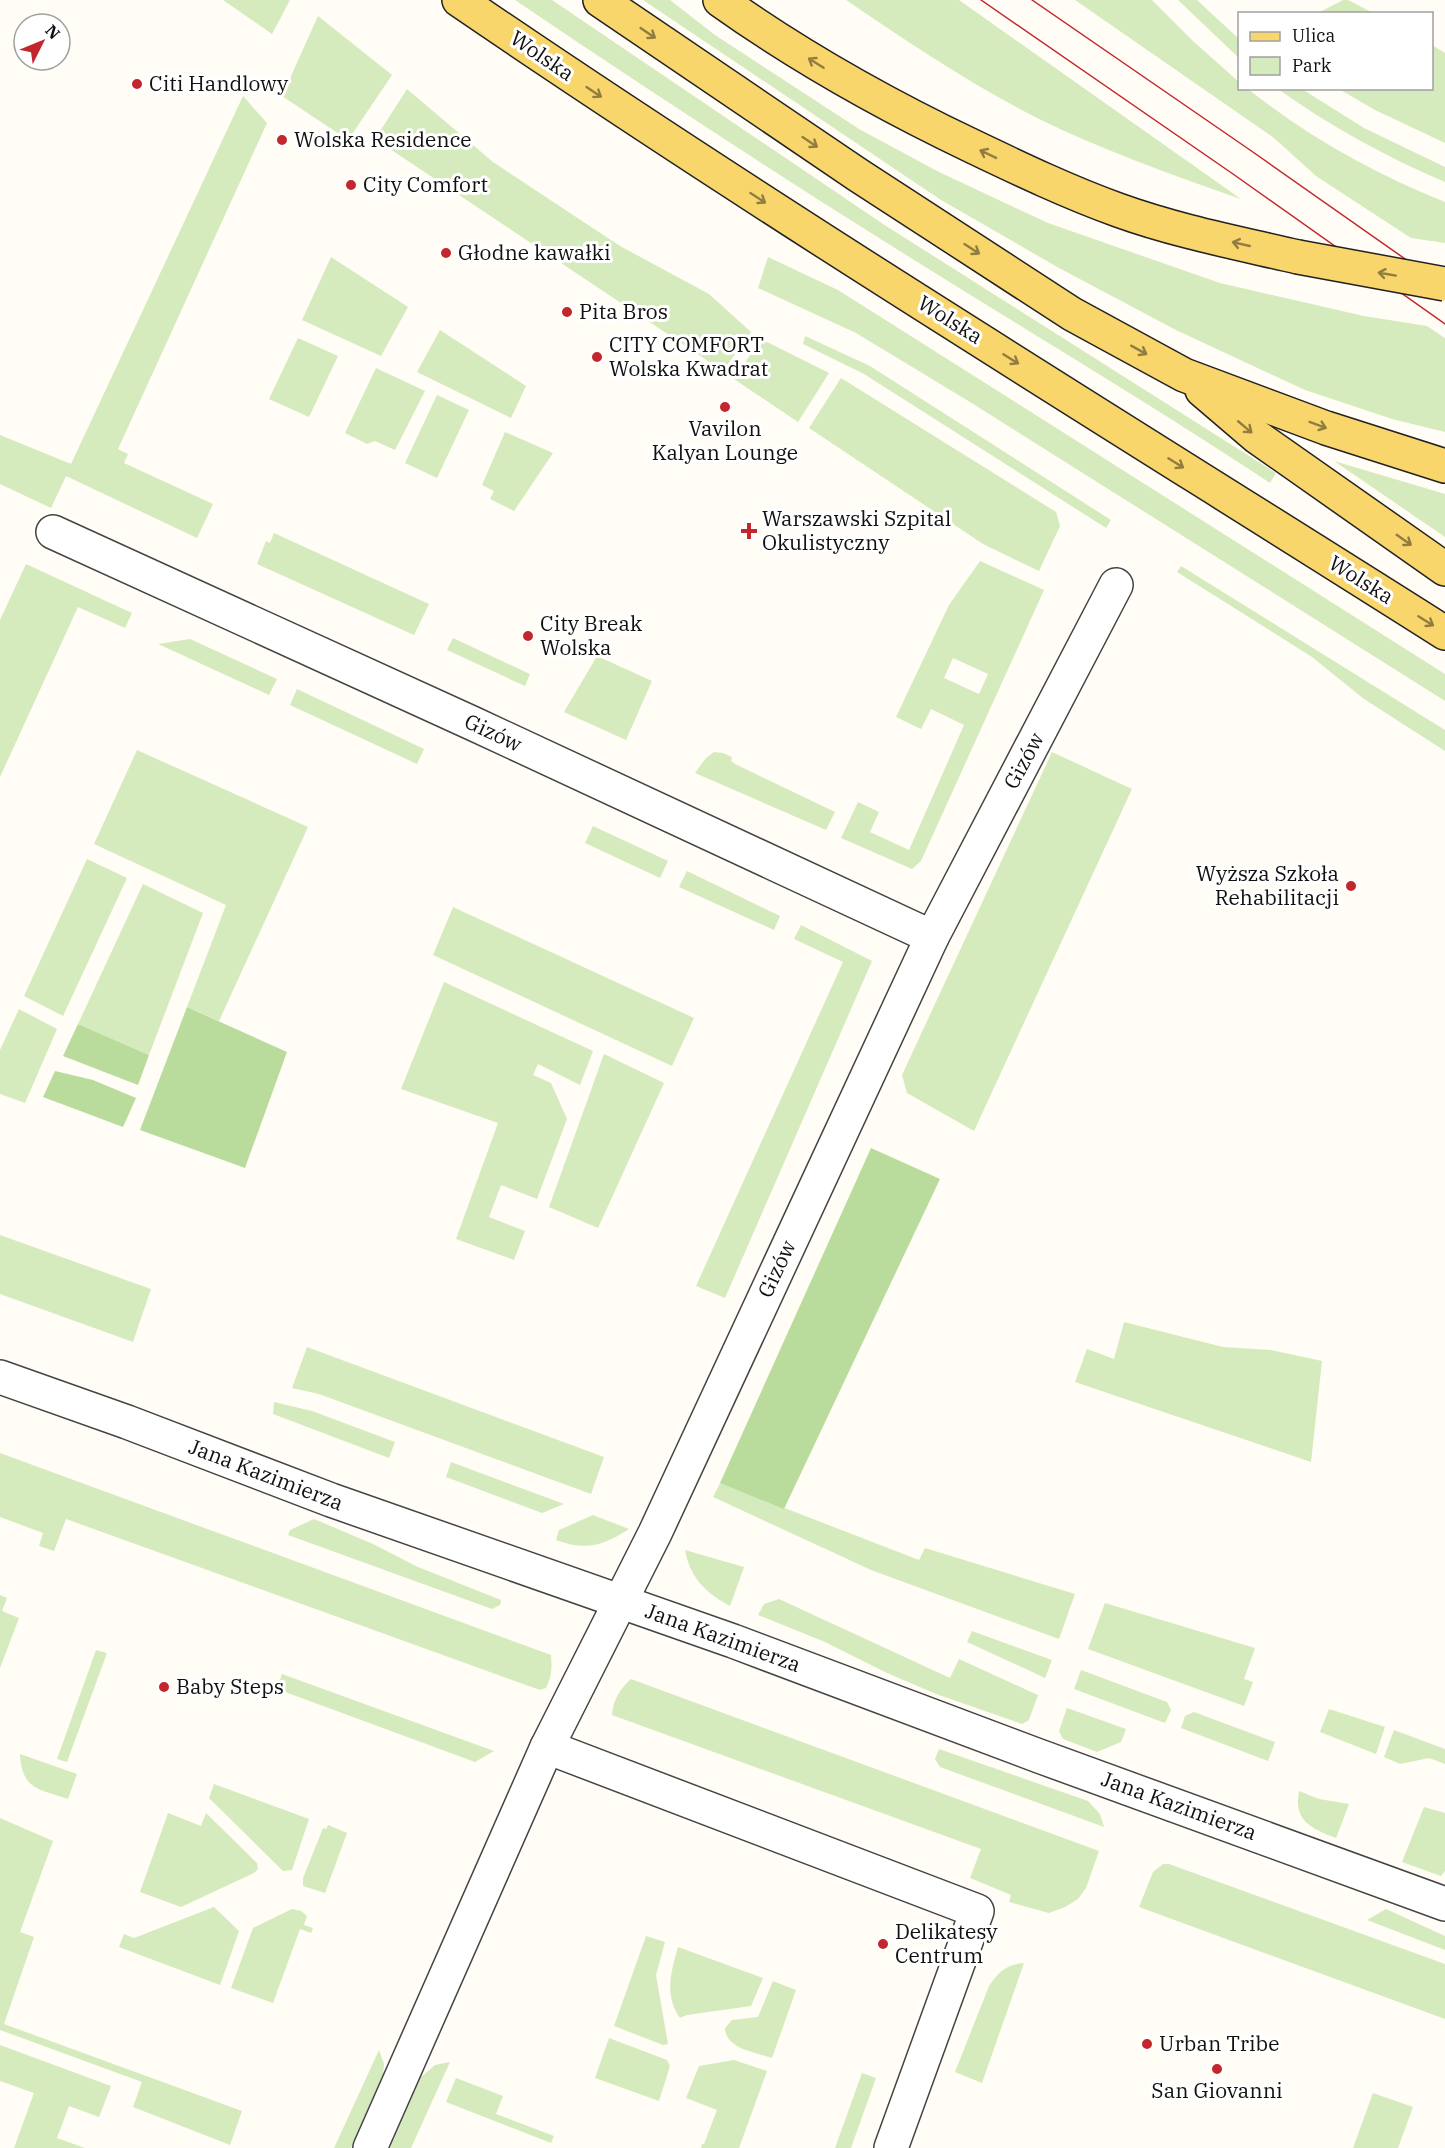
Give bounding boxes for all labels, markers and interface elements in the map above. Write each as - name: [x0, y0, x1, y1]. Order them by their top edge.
- north arrow: [12, 12, 72, 72]
- legend: [1238, 12, 1433, 90]
- text: N: [41, 20, 65, 43]
- street label: Wolska: [505, 24, 580, 87]
- text: Ulica: [1292, 24, 1336, 47]
- one-way arrow: [639, 27, 656, 39]
- text: Park: [1292, 54, 1332, 77]
- one-way arrow: [808, 57, 825, 69]
- place label: Citi Handlowy: [149, 69, 289, 97]
- marker: Citi Handlowy: [130, 77, 144, 91]
- one-way arrow: [586, 86, 602, 98]
- place label: Wolska Residence: [294, 125, 472, 153]
- marker: Wolska Residence: [275, 133, 289, 147]
- one-way arrow: [801, 136, 817, 148]
- one-way arrow: [980, 148, 998, 159]
- place label: City Comfort: [363, 170, 488, 198]
- marker: City Comfort: [344, 178, 358, 192]
- one-way arrow: [749, 192, 766, 205]
- place label: Głodne kawałki: [458, 238, 611, 266]
- one-way arrow: [1232, 238, 1251, 250]
- one-way arrow: [964, 243, 981, 256]
- marker: Głodne kawałki: [439, 246, 453, 260]
- one-way arrow: [1378, 268, 1398, 279]
- street label: Wolska: [913, 288, 988, 350]
- place label: Pita Bros: [579, 297, 668, 325]
- marker: Pita Bros: [560, 305, 574, 319]
- place label: CITY COMFORT Wolska Kwadrat: [609, 330, 768, 382]
- one-way arrow: [1130, 344, 1147, 356]
- marker: CITY COMFORT Wolska Kwadrat: [590, 350, 604, 364]
- one-way arrow: [1002, 353, 1019, 365]
- marker: Vavilon Kalyan Lounge: [718, 400, 732, 414]
- place label: Vavilon Kalyan Lounge: [652, 414, 798, 466]
- one-way arrow: [1237, 420, 1253, 433]
- one-way arrow: [1308, 420, 1327, 431]
- one-way arrow: [1167, 457, 1184, 469]
- place label: Warszawski Szpital Okulistyczny: [762, 504, 951, 556]
- marker: Warszawski Szpital Okulistyczny: [740, 522, 758, 540]
- one-way arrow: [1395, 534, 1411, 546]
- street label: Wolska: [1324, 548, 1399, 610]
- place label: City Break Wolska: [540, 609, 643, 661]
- one-way arrow: [1417, 615, 1433, 627]
- marker: City Break Wolska: [521, 629, 535, 643]
- street label: Gizów: [460, 707, 527, 758]
- street label: Gizów: [997, 727, 1050, 794]
- place label: Wyższa Szkoła Rehabilitacji: [1196, 859, 1339, 911]
- marker: Wyższa Szkoła Rehabilitacji: [1344, 879, 1358, 893]
- street label: Gizów: [751, 1235, 802, 1302]
- street label: Jana Kazimierza: [185, 1432, 348, 1516]
- street label: Jana Kazimierza: [642, 1596, 805, 1678]
- place label: Baby Steps: [176, 1672, 284, 1700]
- marker: Baby Steps: [157, 1680, 171, 1694]
- street label: Jana Kazimierza: [1098, 1764, 1261, 1846]
- place label: Delikatesy Centrum: [895, 1917, 998, 1969]
- marker: Delikatesy Centrum: [876, 1937, 890, 1951]
- place label: Urban Tribe: [1159, 2029, 1280, 2057]
- marker: Urban Tribe: [1140, 2037, 1154, 2051]
- marker: San Giovanni: [1210, 2062, 1224, 2076]
- place label: San Giovanni: [1151, 2076, 1283, 2104]

